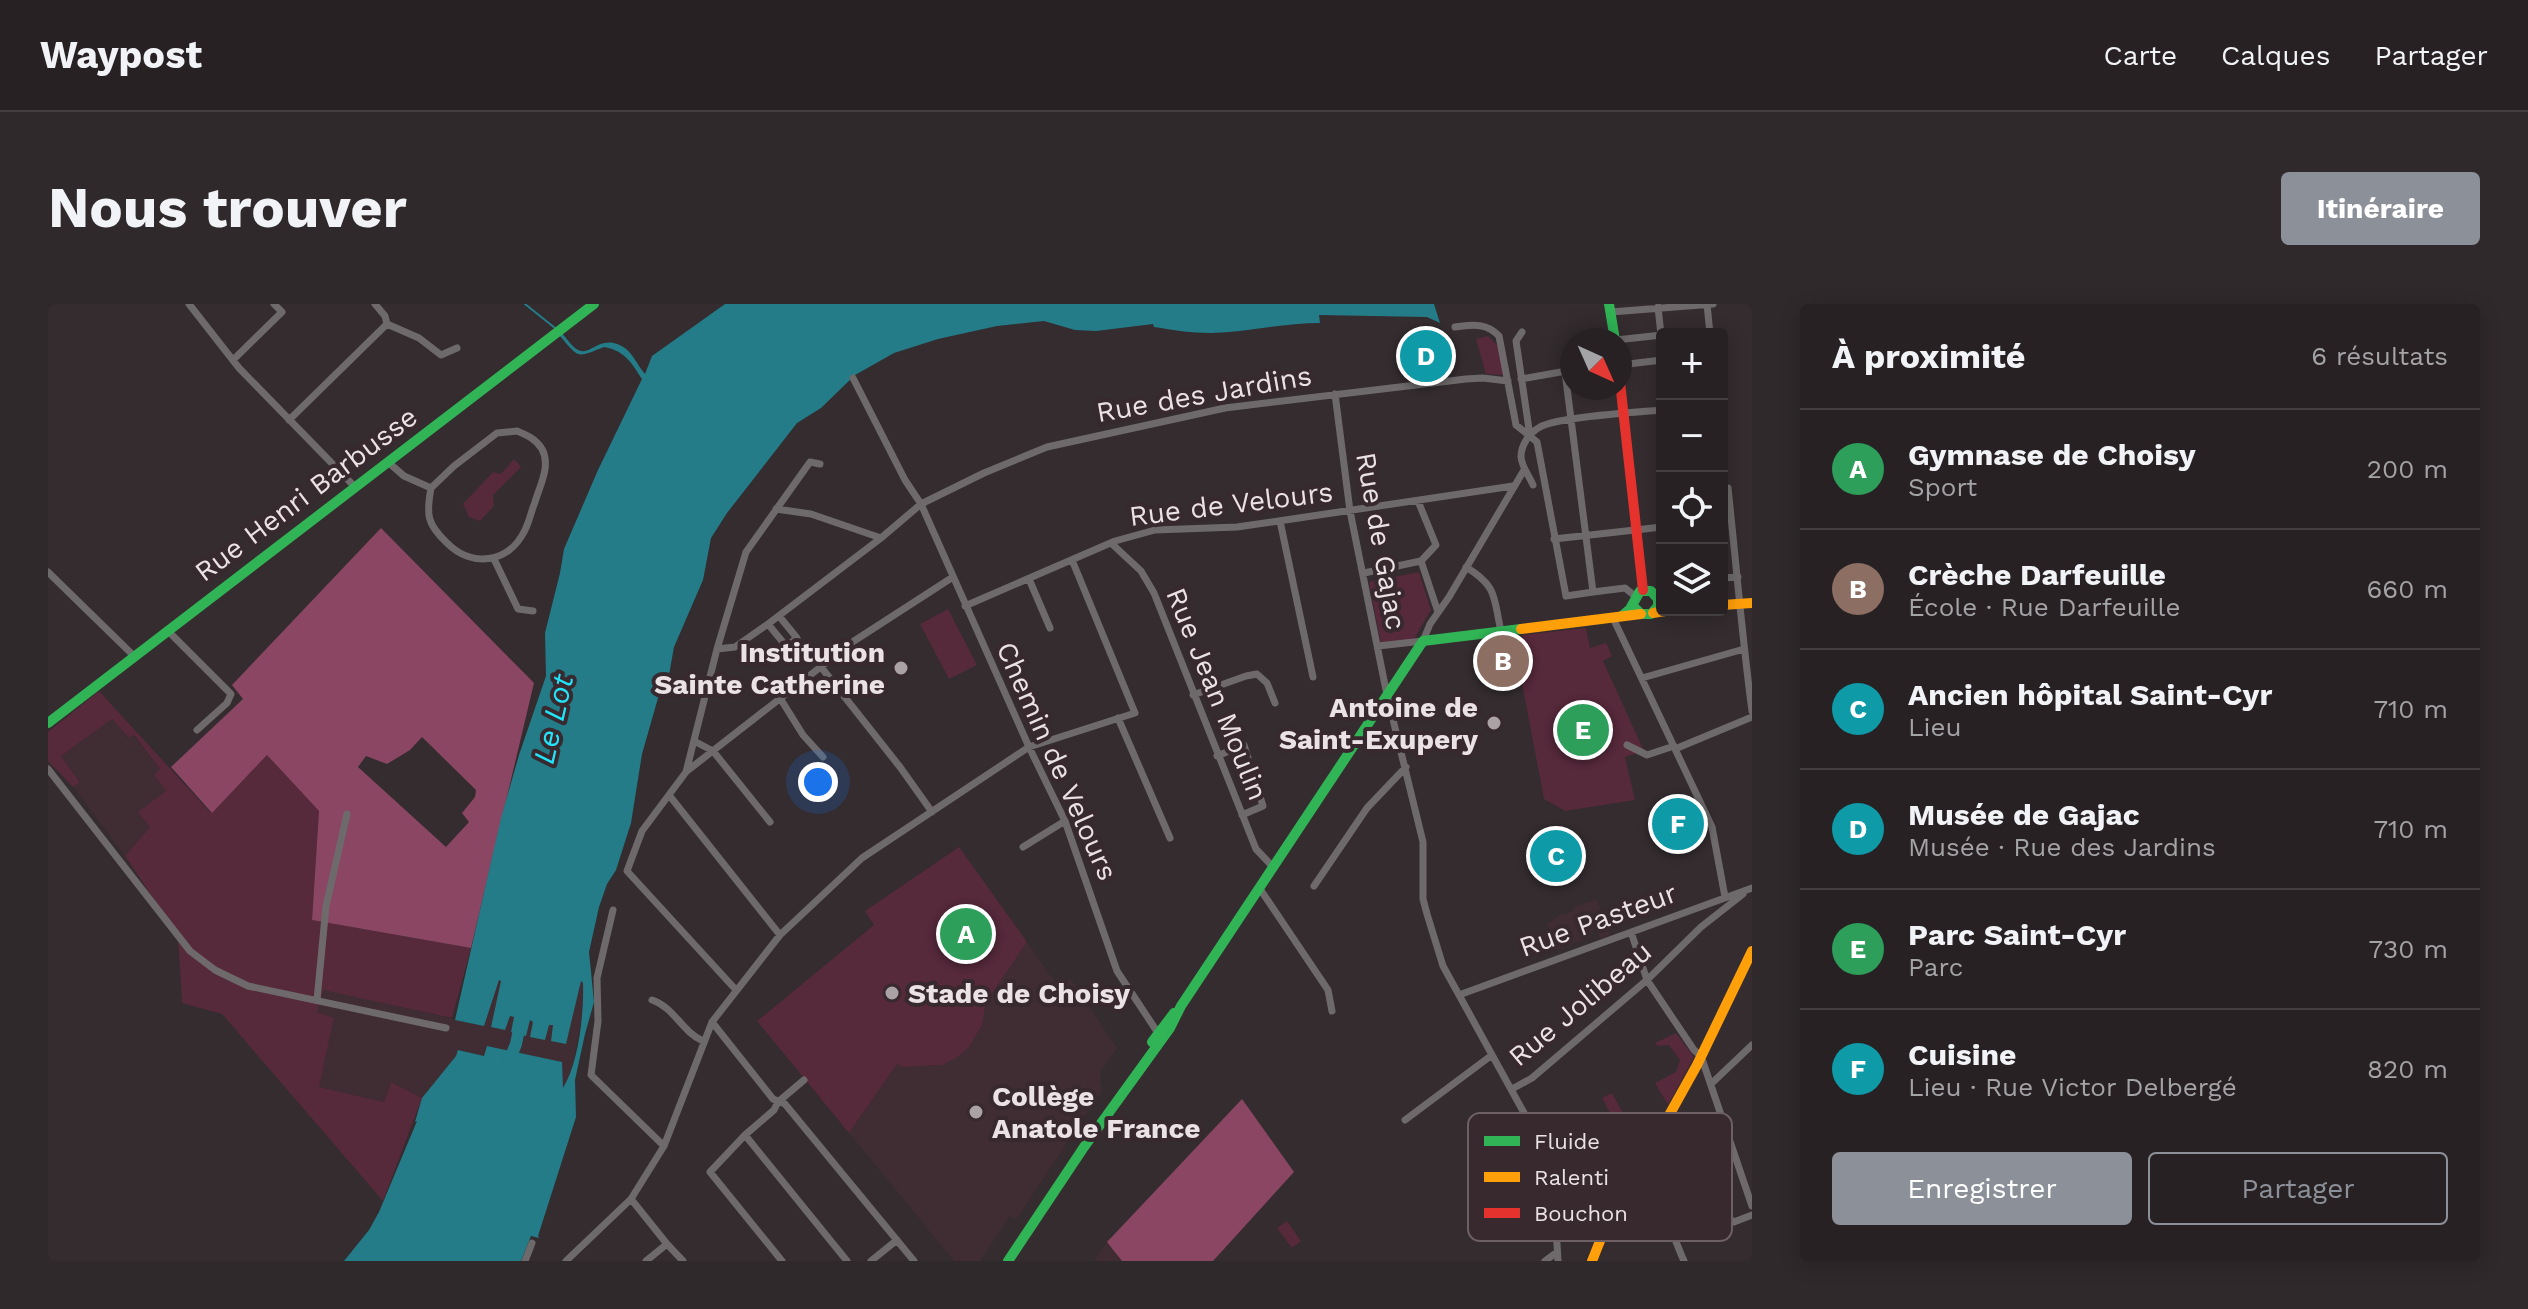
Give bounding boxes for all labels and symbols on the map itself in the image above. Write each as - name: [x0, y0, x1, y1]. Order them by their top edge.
- pin: D: [1400, 326, 1452, 386]
- north arrow: [1560, 328, 1632, 400]
- street label: Rue des Jardins: [1094, 359, 1314, 429]
- street label: Rue Henri Barbusse: [188, 400, 424, 588]
- street label: Rue de Gajac: [1349, 450, 1413, 632]
- street label: Rue de Velours: [1127, 475, 1335, 533]
- street label: Rue Jean Moulin: [1159, 583, 1275, 805]
- pin: B: [1477, 631, 1529, 691]
- place label: Institution Sainte Catherine: [654, 636, 885, 701]
- street label: Chemin de Velours: [990, 637, 1124, 885]
- marker: Institution Sainte Catherine: [892, 659, 910, 677]
- water label: Le Lot: [526, 670, 580, 767]
- place label: Antoine de Saint-Exupery: [1279, 691, 1478, 756]
- pin: E: [1557, 700, 1609, 760]
- marker: Antoine de Saint-Exupery: [1485, 714, 1503, 732]
- your location: [798, 762, 838, 802]
- pin: F: [1652, 794, 1704, 854]
- pin: C: [1530, 826, 1582, 886]
- street label: Rue Pasteur: [1515, 876, 1681, 964]
- pin: A: [940, 904, 992, 964]
- street label: Rue Jolibeau: [1502, 935, 1658, 1073]
- place label: Stade de Choisy: [908, 977, 1130, 1010]
- marker: Stade de Choisy: [883, 984, 901, 1002]
- place label: Collège Anatole France: [992, 1080, 1201, 1145]
- marker: Collège Anatole France: [967, 1103, 985, 1121]
- legend: [1468, 1113, 1732, 1241]
- text: Fluide: [1534, 1129, 1600, 1154]
- text: Ralenti: [1534, 1165, 1609, 1190]
- text: Bouchon: [1534, 1201, 1628, 1226]

